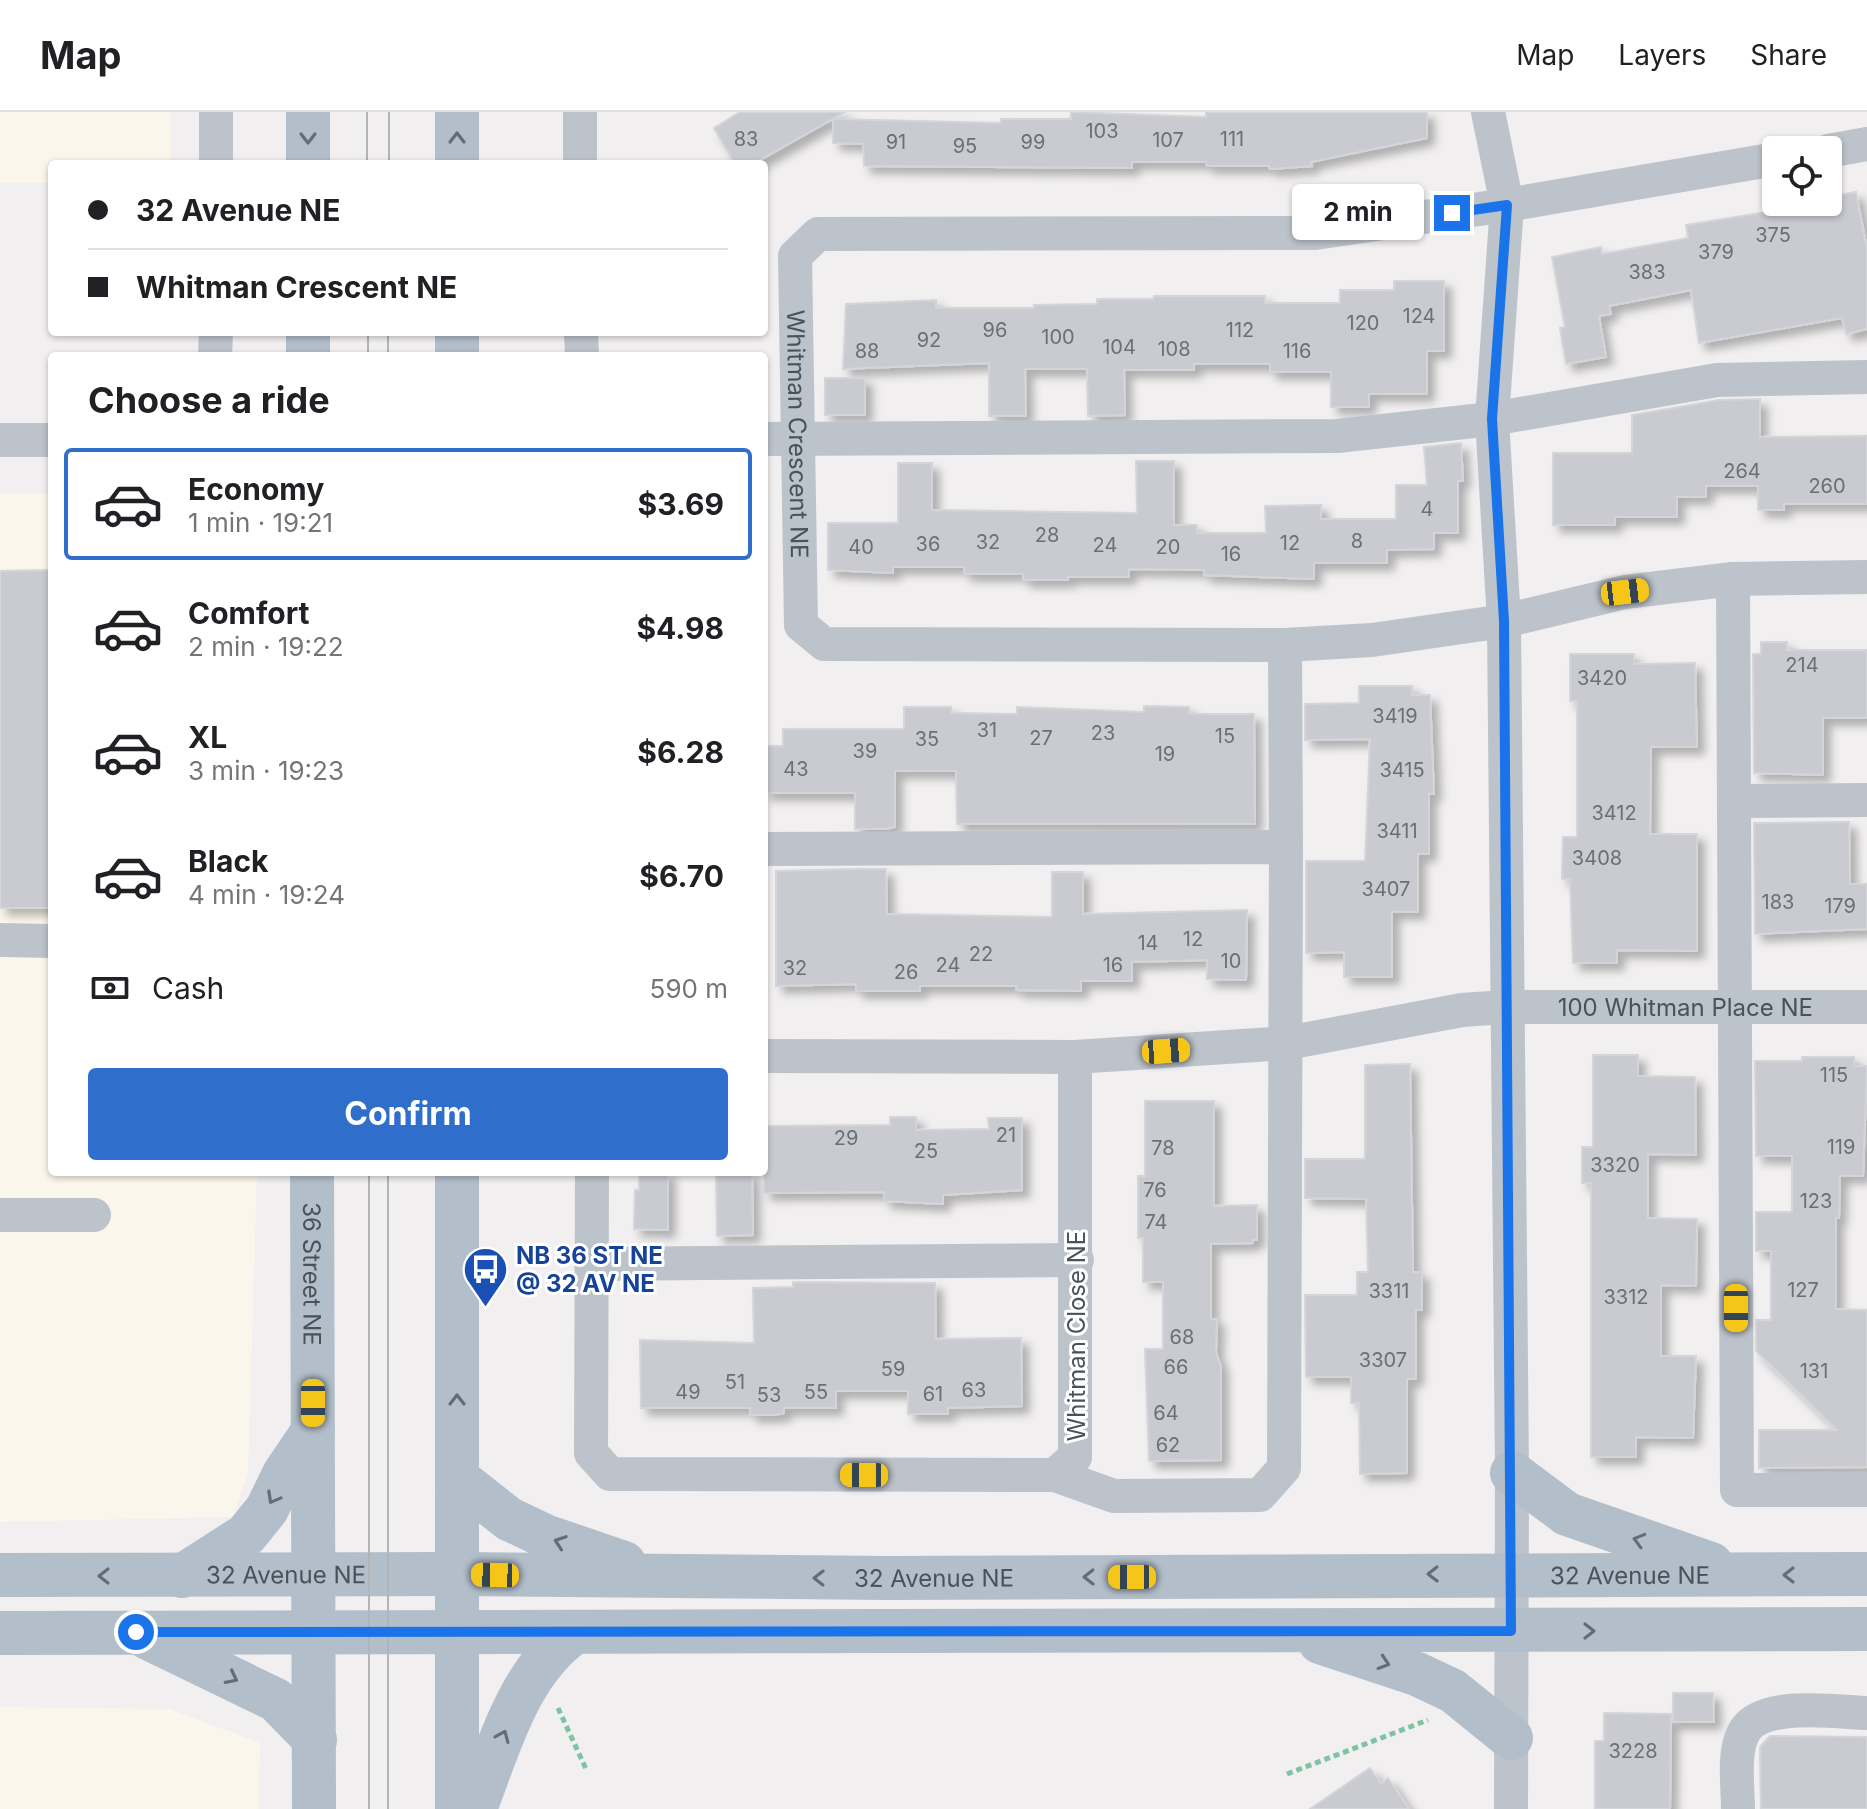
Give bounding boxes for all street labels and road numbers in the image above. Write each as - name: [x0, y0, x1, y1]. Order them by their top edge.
- street label: Whitman Crescent NE: [781, 310, 814, 559]
- street label: 100 Whitman Place NE: [1558, 993, 1813, 1022]
- street label: 36 Street NE: [298, 1202, 327, 1346]
- street label: Whitman Close NE: [1062, 1231, 1091, 1441]
- street label: 32 Avenue NE: [206, 1560, 366, 1589]
- street label: 32 Avenue NE: [1550, 1560, 1710, 1590]
- street label: 32 Avenue NE: [854, 1563, 1014, 1593]

